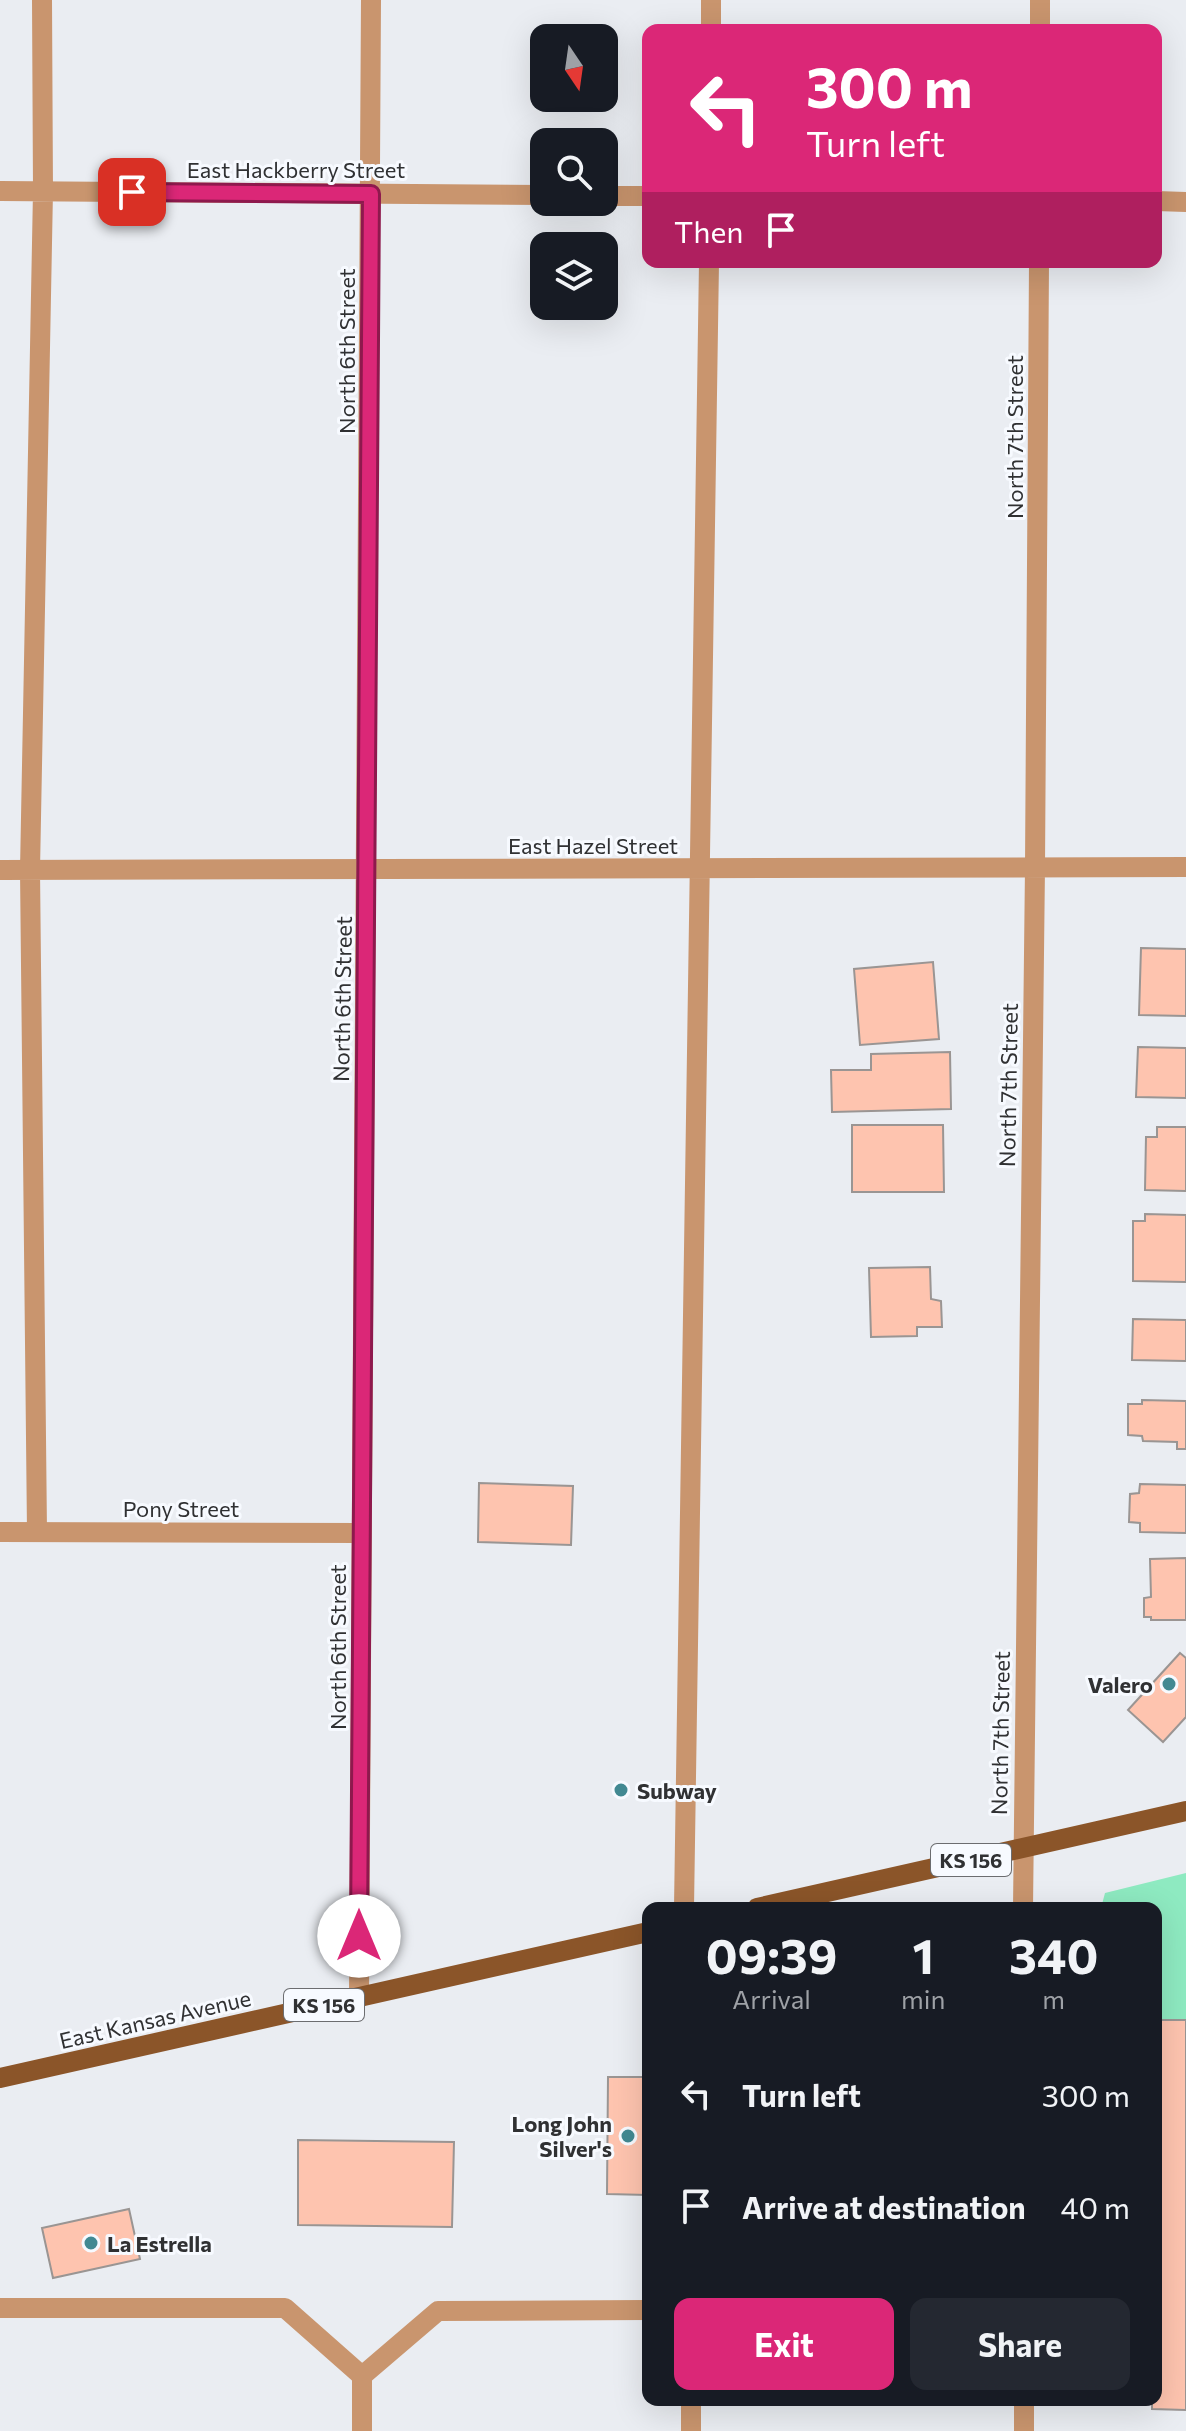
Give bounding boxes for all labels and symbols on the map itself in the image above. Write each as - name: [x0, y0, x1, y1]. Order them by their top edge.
- north arrow: [530, 24, 618, 112]
- street label: East Hackberry Street: [187, 156, 405, 183]
- pin: [98, 158, 166, 226]
- street label: North 6th Street: [333, 268, 360, 434]
- street label: North 7th Street: [1001, 355, 1028, 519]
- street label: East Hazel Street: [508, 832, 678, 859]
- street label: North 6th Street: [327, 916, 357, 1082]
- street label: North 7th Street: [993, 1003, 1023, 1167]
- street label: Pony Street: [123, 1495, 239, 1522]
- street label: North 6th Street: [324, 1564, 351, 1730]
- street label: North 7th Street: [985, 1651, 1015, 1815]
- place label: Valero: [1088, 1671, 1153, 1698]
- marker: Valero: [1160, 1675, 1178, 1693]
- place label: Subway: [637, 1777, 717, 1804]
- marker: Subway: [612, 1781, 630, 1799]
- road number: KS 156: [931, 1844, 1011, 1876]
- position arrow: [317, 1894, 401, 1978]
- street label: East Kansas Avenue: [57, 1984, 253, 2054]
- road number: KS 156: [284, 1989, 364, 2021]
- place label: Long John Silver's: [511, 2110, 612, 2162]
- marker: Long John Silver's: [619, 2127, 637, 2145]
- place label: La Estrella: [107, 2230, 212, 2257]
- marker: La Estrella: [82, 2234, 100, 2252]

